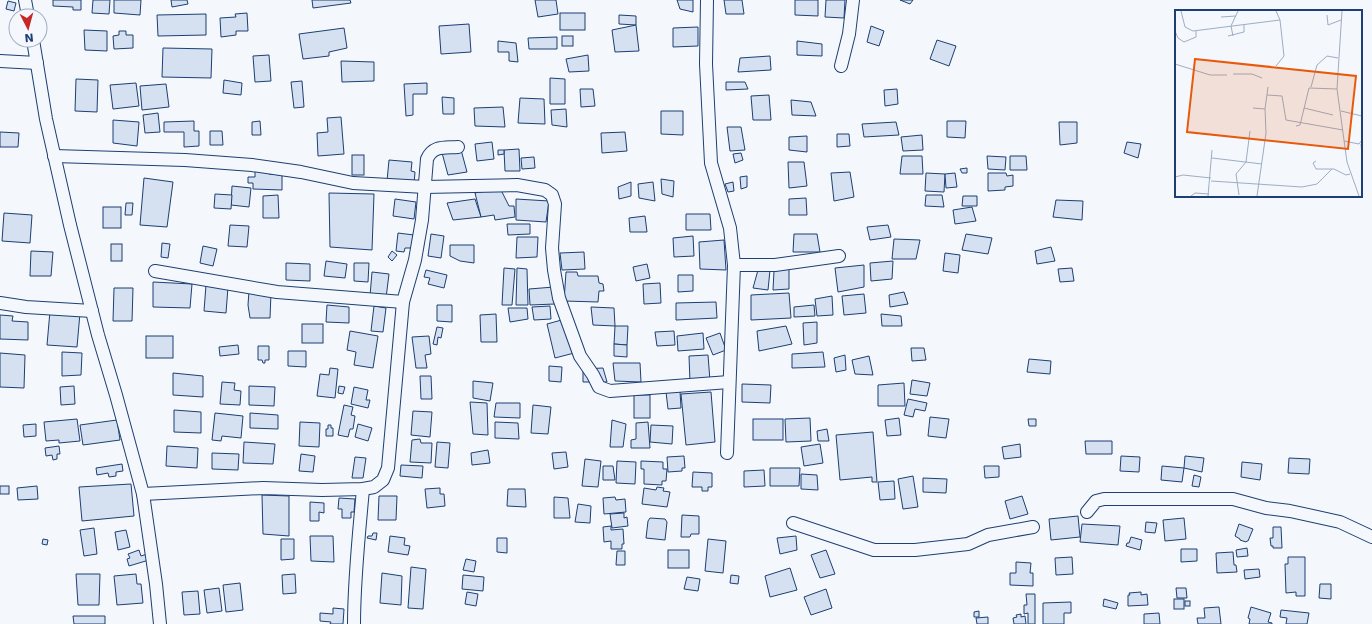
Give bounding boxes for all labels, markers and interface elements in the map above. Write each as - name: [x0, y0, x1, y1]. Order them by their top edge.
- north arrow: [8, 8, 48, 48]
- inset map: [1175, 10, 1362, 197]
- text: N: [24, 31, 34, 44]

